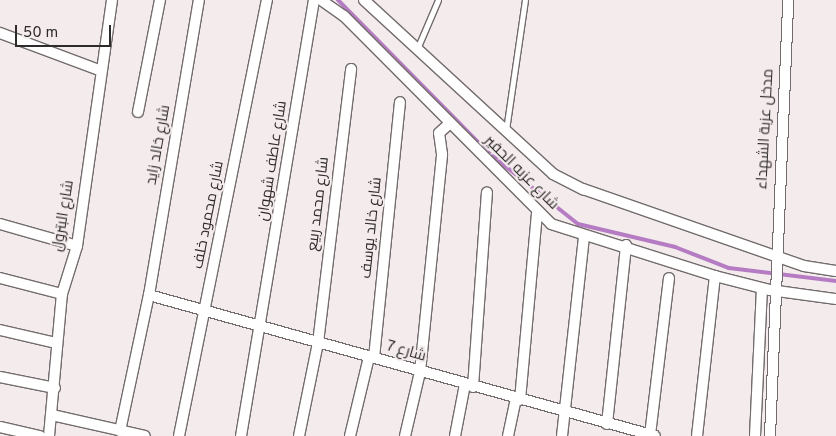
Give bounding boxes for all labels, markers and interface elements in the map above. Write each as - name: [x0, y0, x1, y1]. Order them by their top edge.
- scale bar: [18, 15, 114, 47]
- text: 50 m: [23, 24, 58, 43]
- street label: مدخل عزبة الشهداء: [754, 68, 778, 190]
- street label: شارع عاطف شهوان: [255, 100, 291, 222]
- street label: شارع خالد زايد: [143, 104, 175, 186]
- street label: شارع عزبه الحفير: [480, 132, 562, 214]
- street label: شارع محمد ربيع: [304, 156, 334, 252]
- street label: شارع محمود خلف: [190, 160, 228, 270]
- street label: شارع خالد يوسف: [358, 176, 386, 280]
- street label: شارع البترول: [49, 179, 79, 253]
- street label: شارع 7: [384, 338, 428, 366]

